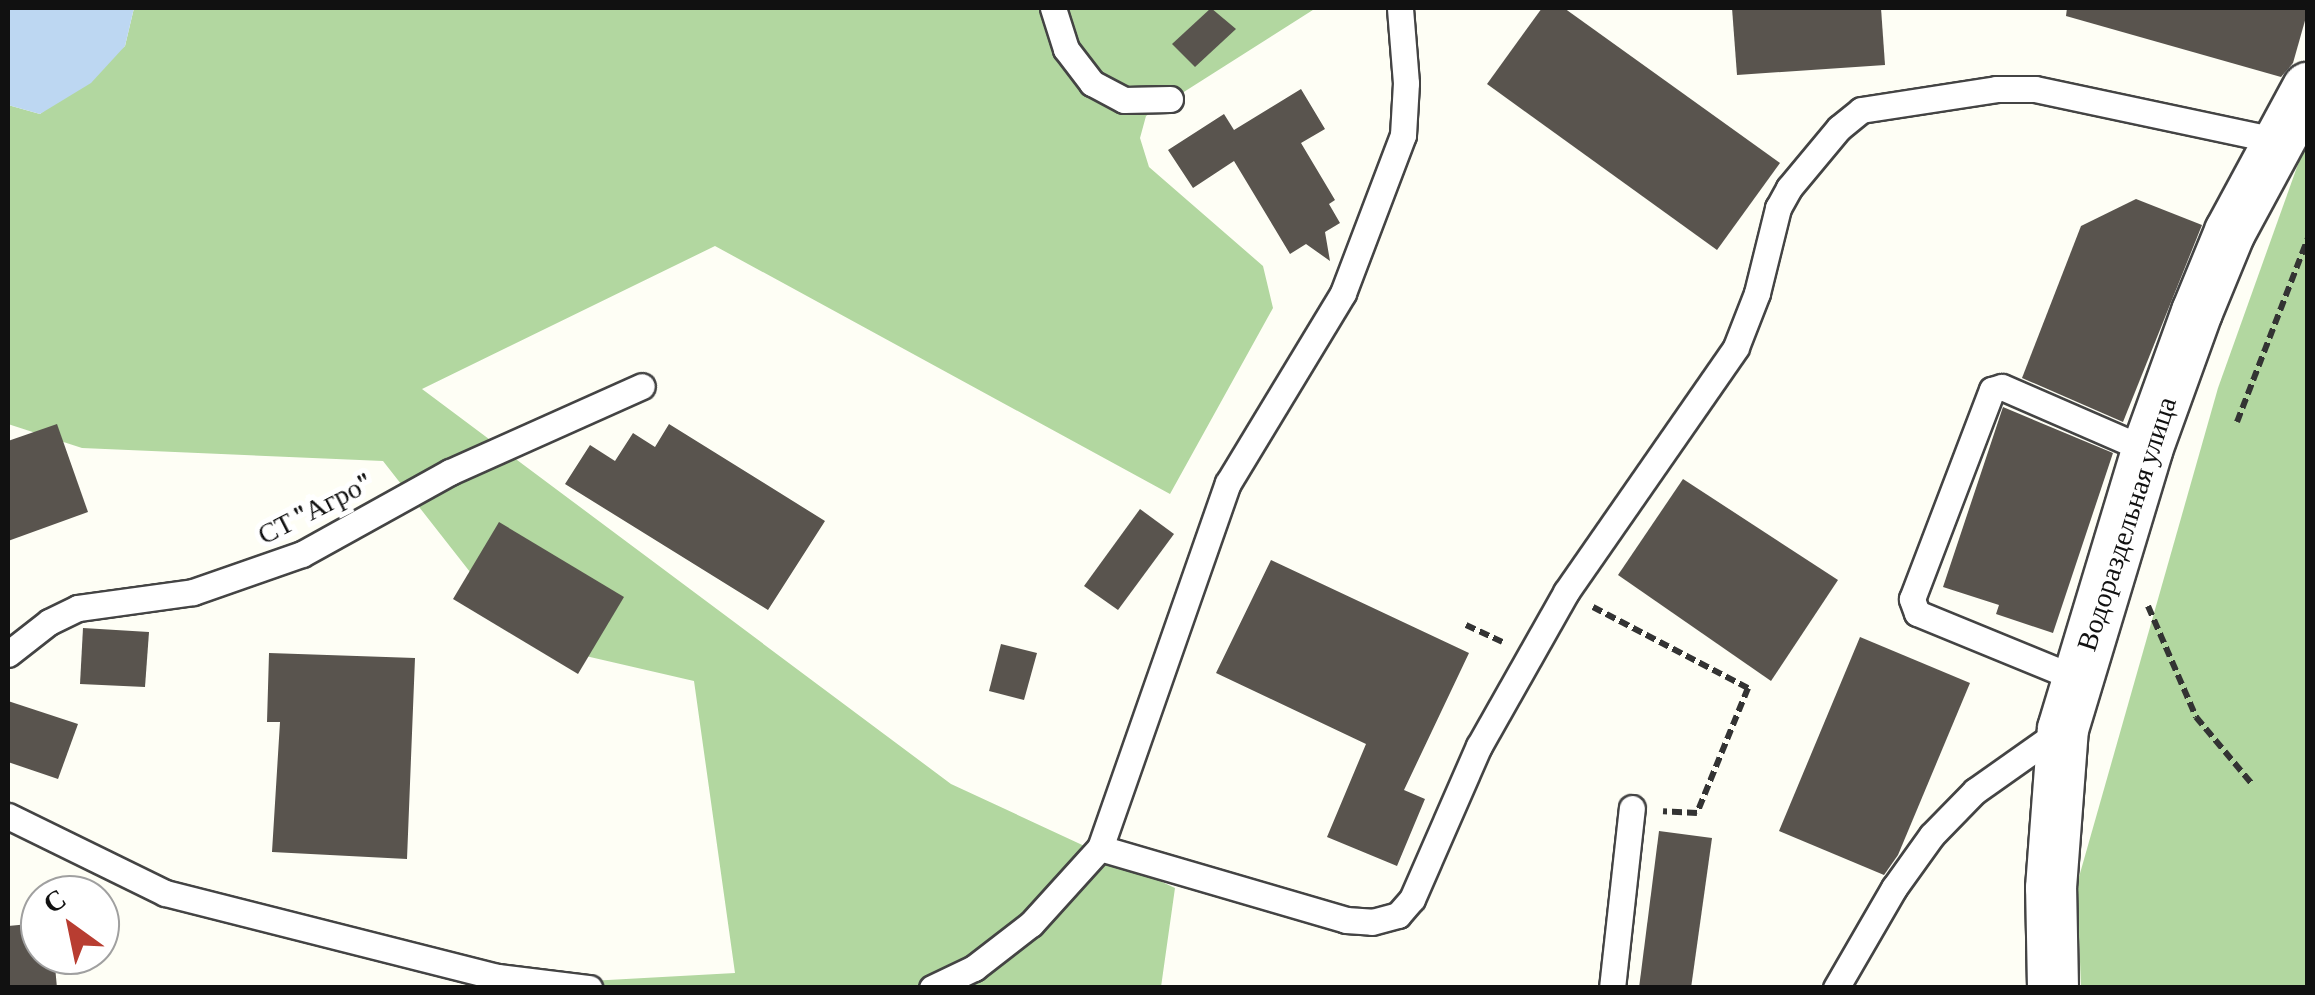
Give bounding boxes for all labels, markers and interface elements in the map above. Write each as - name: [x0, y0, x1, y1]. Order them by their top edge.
- street label: Водораздельная улица: [2070, 393, 2184, 655]
- street label: СТ "Агро": [252, 466, 378, 552]
- north arrow: [20, 875, 120, 975]
- text: С: [38, 883, 71, 920]

